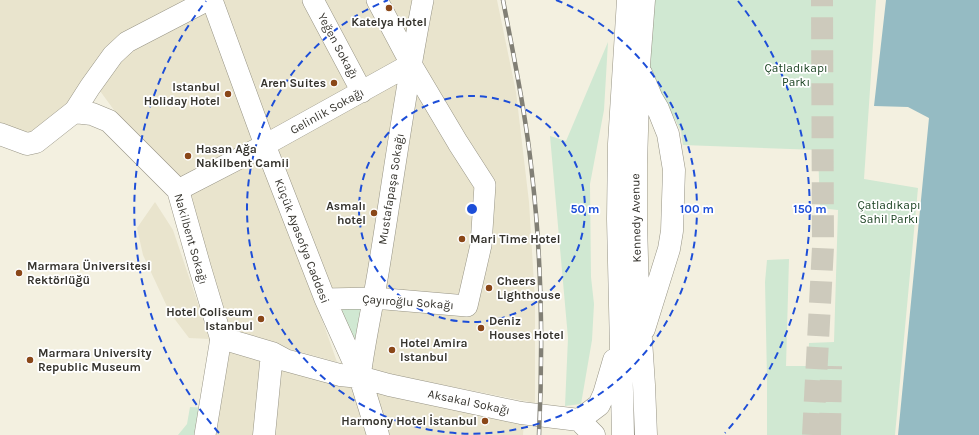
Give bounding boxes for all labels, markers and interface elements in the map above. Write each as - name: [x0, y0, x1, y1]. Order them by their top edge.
- marker: Katelya Hotel: [384, 3, 394, 13]
- street label: Yeğen Sokağı: [315, 11, 361, 81]
- place label: Katelya Hotel: [351, 15, 427, 29]
- park label: Çatladıkapı Parkı: [764, 61, 828, 89]
- place label: Aren Suites: [260, 76, 326, 90]
- marker: Aren Suites: [329, 78, 339, 88]
- place label: Istanbul Holiday Hotel: [144, 80, 220, 108]
- street label: Gelinlik Sokağı: [288, 85, 366, 137]
- marker: Istanbul Holiday Hotel: [223, 89, 233, 99]
- street label: Mustafapaşa Sokağı: [375, 132, 407, 246]
- place label: Hasan Ağa Nakilbent Camii: [196, 142, 289, 170]
- marker: Hasan Ağa Nakilbent Camii: [183, 151, 193, 161]
- street label: Kennedy Avenue: [628, 173, 644, 263]
- street label: Küçük Ayasofya Caddesi: [272, 177, 332, 305]
- street label: Nakilbent Sokağı: [171, 192, 211, 286]
- park label: Çatladıkapı Sahil Parkı: [857, 198, 921, 226]
- place label: Asmalı hotel: [326, 199, 366, 227]
- centre of rings: [465, 202, 479, 216]
- text: 50 m: [571, 202, 600, 216]
- text: 100 m: [680, 202, 714, 216]
- text: 150 m: [793, 202, 827, 216]
- marker: Asmalı hotel: [369, 208, 379, 218]
- place label: Mari Time Hotel: [470, 232, 560, 246]
- marker: Mari Time Hotel: [457, 234, 467, 244]
- place label: Marmara Üniversitesi Rektörlüğü: [27, 259, 151, 287]
- marker: Marmara Üniversitesi Rektörlüğü: [14, 268, 24, 278]
- place label: Cheers Lighthouse: [497, 274, 561, 302]
- marker: Cheers Lighthouse: [484, 283, 494, 293]
- street label: Çayıroğlu Sokağı: [362, 292, 454, 312]
- place label: Hotel Coliseum Istanbul: [166, 305, 253, 333]
- marker: Hotel Coliseum Istanbul: [256, 314, 266, 324]
- place label: Deniz Houses Hotel: [489, 314, 564, 342]
- marker: Deniz Houses Hotel: [476, 323, 486, 333]
- place label: Hotel Amira Istanbul: [400, 336, 468, 364]
- marker: Hotel Amira Istanbul: [387, 345, 397, 355]
- place label: Marmara University Republic Museum: [38, 346, 151, 374]
- marker: Marmara University Republic Museum: [25, 355, 35, 365]
- street label: Aksakal Sokağı: [427, 386, 511, 418]
- place label: Harmony Hotel İstanbul: [341, 414, 477, 428]
- marker: Harmony Hotel İstanbul: [480, 416, 490, 426]

